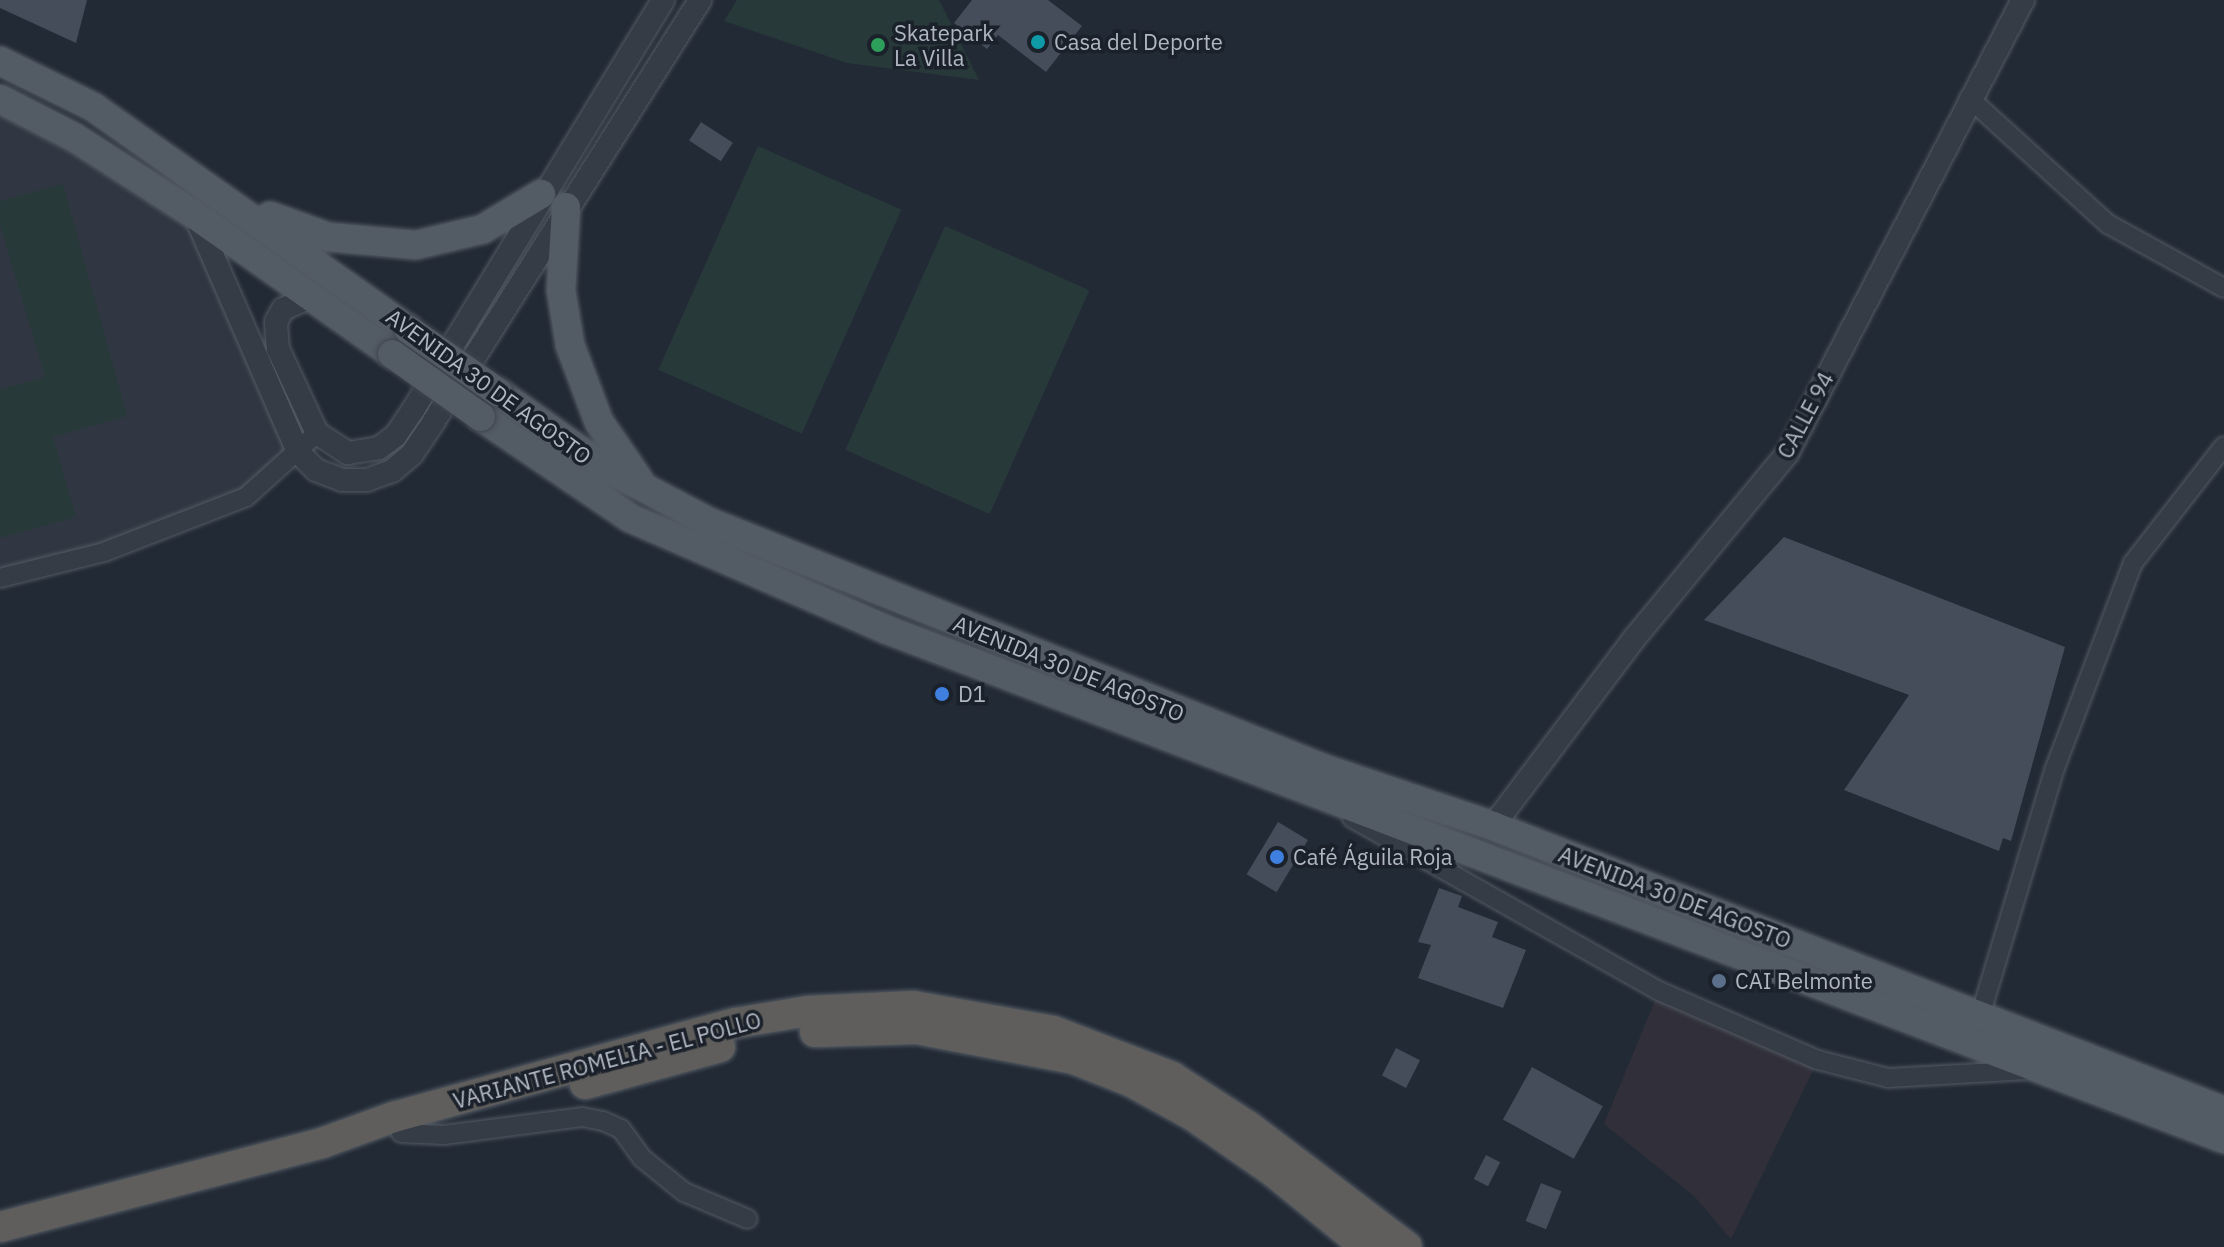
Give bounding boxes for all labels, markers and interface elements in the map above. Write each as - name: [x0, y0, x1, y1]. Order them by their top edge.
- place label: Skatepark La Villa: [894, 19, 994, 70]
- place label: Casa del Deporte: [1054, 29, 1223, 55]
- marker: Casa del Deporte: [1029, 33, 1047, 51]
- marker: Skatepark La Villa: [869, 36, 887, 54]
- street label: AVENIDA 30 DE AGOSTO: [381, 303, 597, 469]
- street label: CALLE 94: [1771, 367, 1839, 463]
- street label: AVENIDA 30 DE AGOSTO: [950, 610, 1188, 726]
- place label: D1: [958, 681, 986, 707]
- marker: D1: [933, 685, 951, 703]
- street label: AVENIDA 30 DE AGOSTO: [1555, 840, 1795, 954]
- place label: Café Águila Roja: [1293, 844, 1453, 870]
- marker: Café Águila Roja: [1268, 848, 1286, 866]
- place label: CAI Belmonte: [1735, 968, 1873, 994]
- marker: CAI Belmonte: [1710, 972, 1728, 990]
- street label: VARIANTE ROMELIA - EL POLLO: [450, 1006, 764, 1114]

